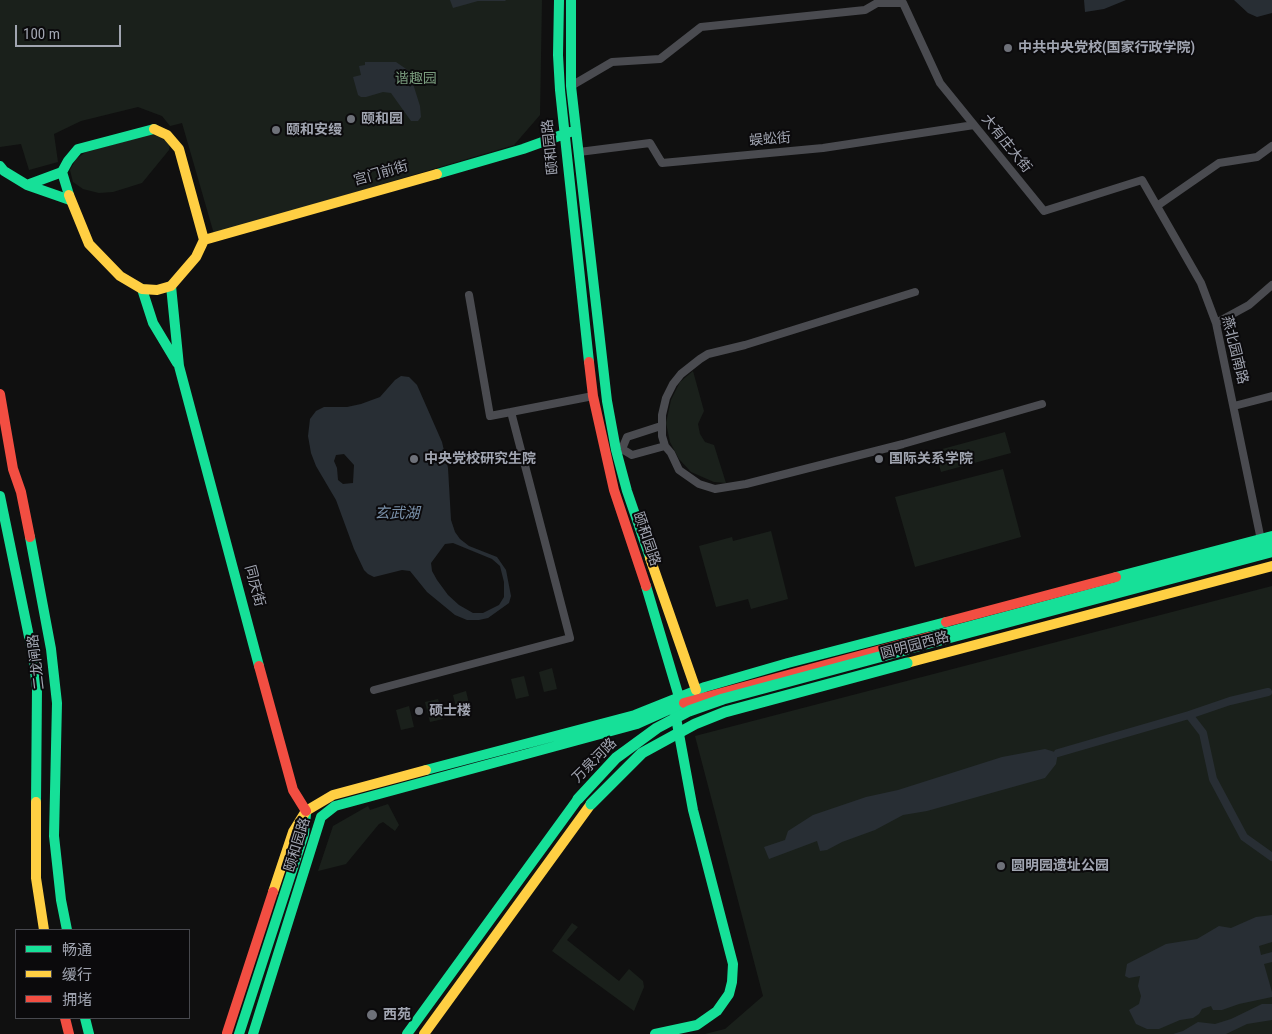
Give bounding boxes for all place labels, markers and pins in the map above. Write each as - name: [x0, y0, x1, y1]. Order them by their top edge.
- place label: 中共中央党校(国家行政学院): [1018, 40, 1195, 56]
- marker: 中共中央党校(国家行政学院): [1002, 42, 1014, 54]
- place label: 颐和园: [361, 111, 403, 127]
- marker: 颐和园: [345, 113, 357, 125]
- place label: 颐和安缦: [286, 122, 342, 138]
- marker: 颐和安缦: [270, 124, 282, 136]
- place label: 中央党校研究生院: [424, 451, 536, 467]
- place label: 国际关系学院: [889, 451, 973, 467]
- marker: 中央党校研究生院: [408, 453, 420, 465]
- marker: 国际关系学院: [873, 453, 885, 465]
- place label: 硕士楼: [429, 703, 471, 719]
- marker: 硕士楼: [413, 705, 425, 717]
- place label: 圆明园遗址公园: [1011, 858, 1109, 874]
- marker: 圆明园遗址公园: [995, 860, 1007, 872]
- place label: 西苑: [383, 1007, 411, 1023]
- marker: 西苑: [365, 1008, 379, 1022]

